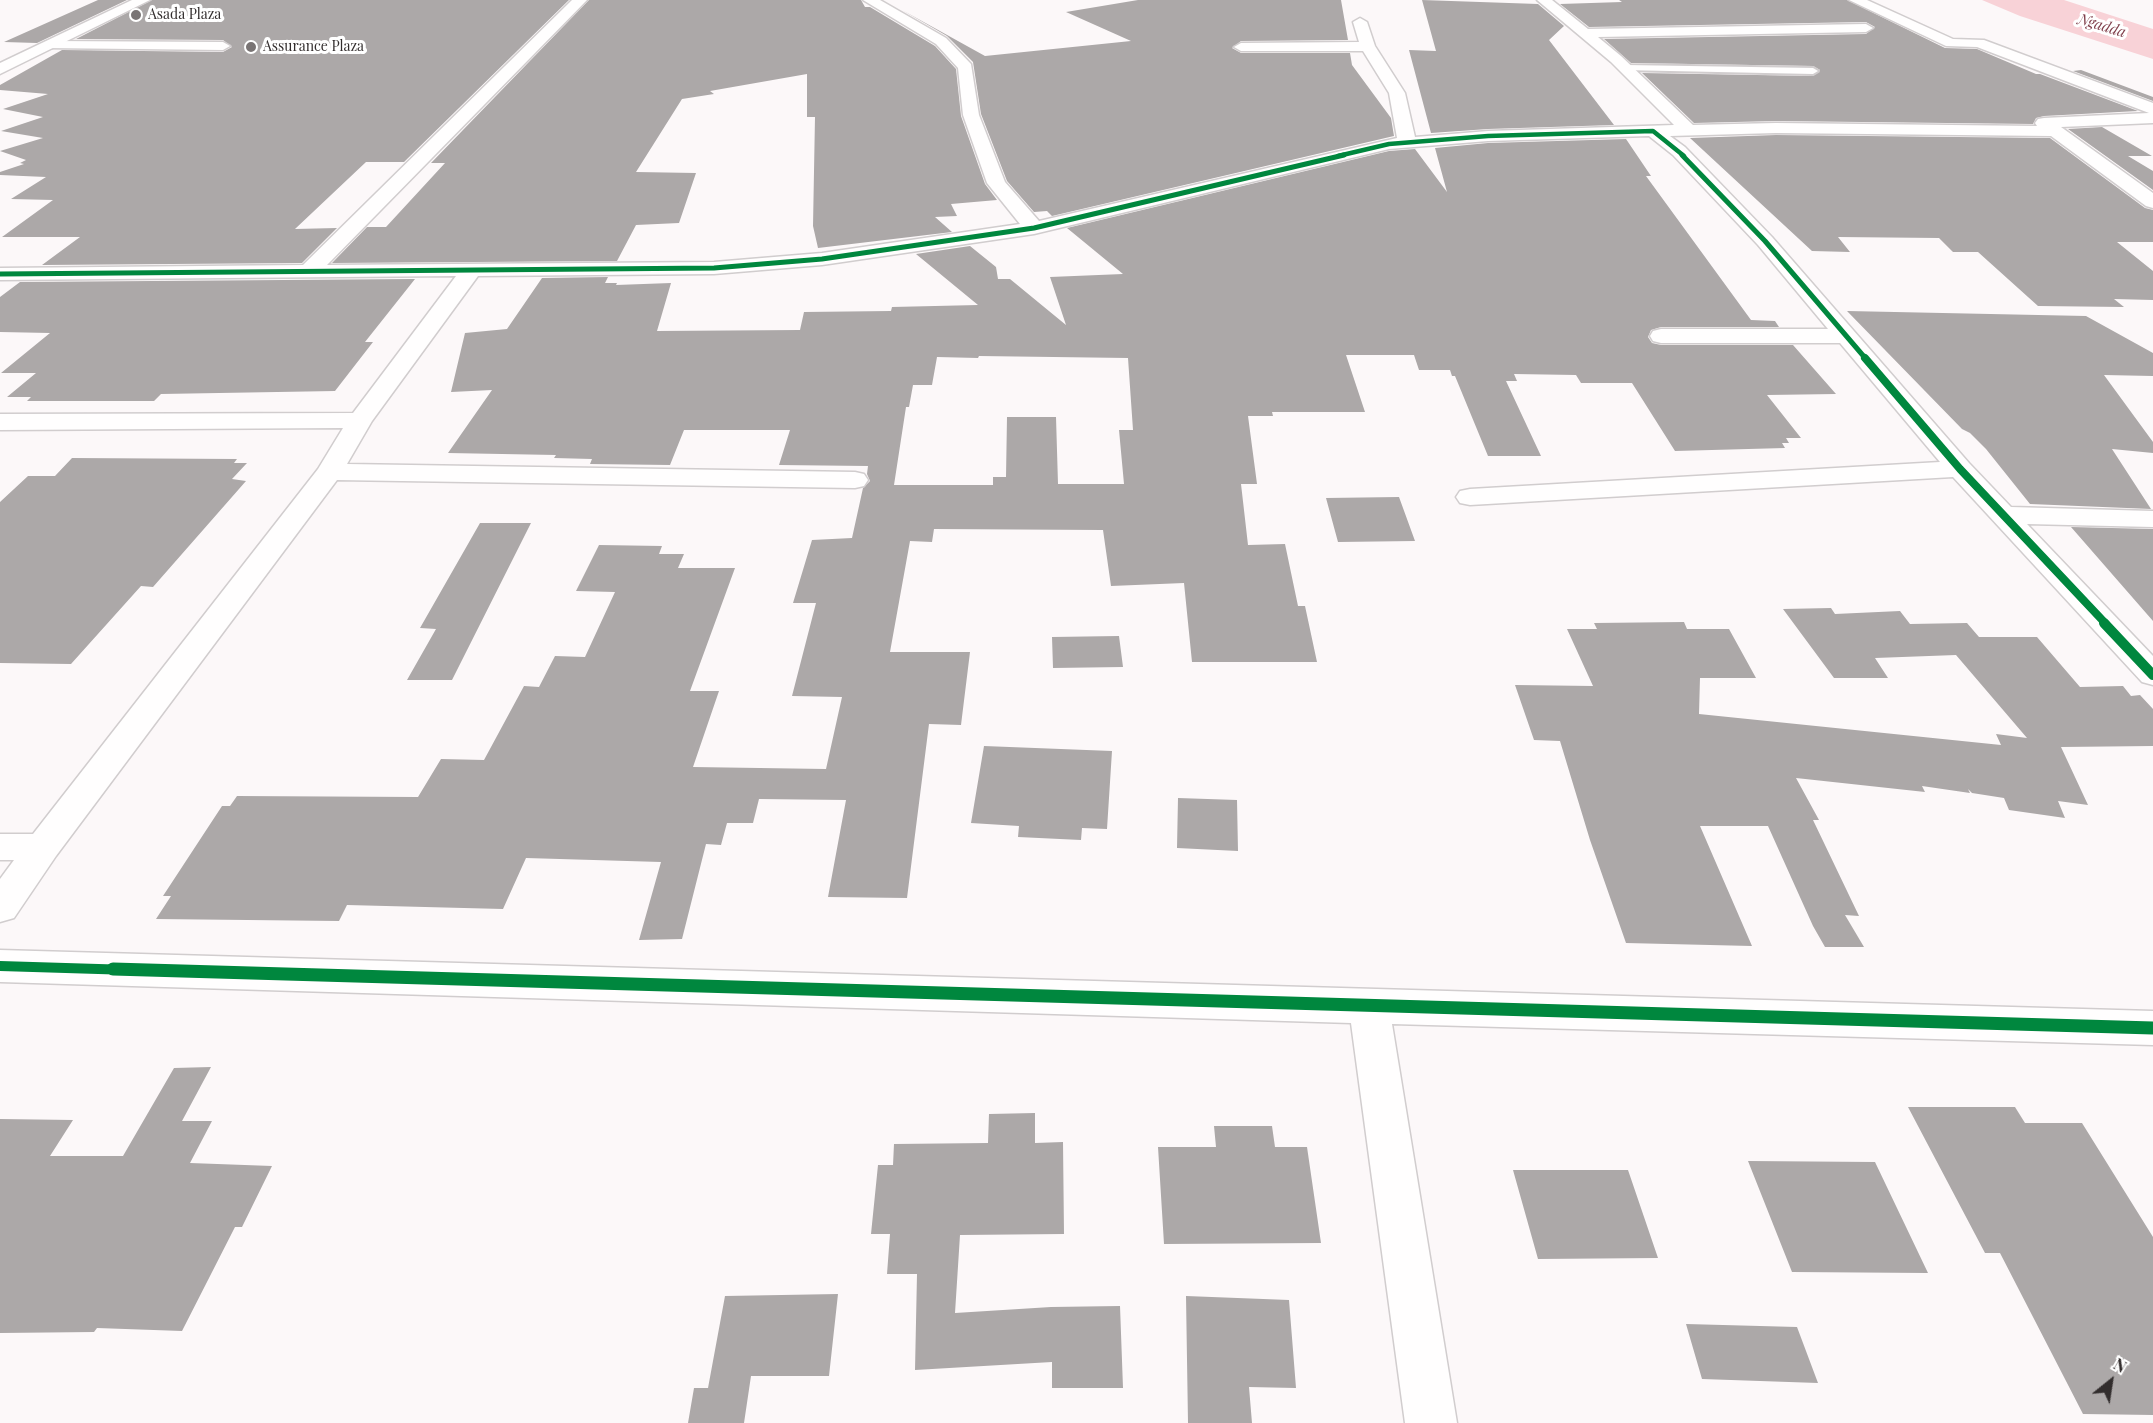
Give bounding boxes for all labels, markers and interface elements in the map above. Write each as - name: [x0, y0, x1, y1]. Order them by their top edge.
- place label: Asada Plaza: [148, 7, 221, 23]
- marker: Asada Plaza: [129, 8, 143, 22]
- water label: Ngadda: [2076, 10, 2128, 42]
- place label: Assurance Plaza: [263, 39, 364, 55]
- marker: Assurance Plaza: [244, 40, 258, 54]
- north arrow: [2081, 1351, 2141, 1411]
- text: N: [2110, 1353, 2131, 1377]

